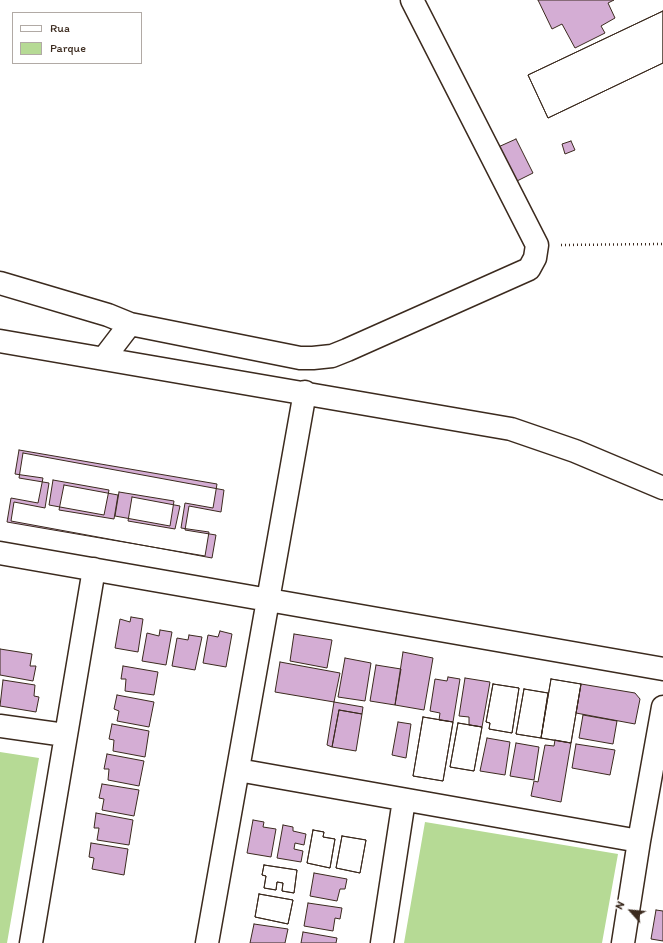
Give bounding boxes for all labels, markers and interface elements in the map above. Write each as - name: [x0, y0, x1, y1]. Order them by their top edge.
- legend: [12, 12, 142, 64]
- text: Rua: [50, 21, 70, 35]
- text: Parque: [50, 41, 86, 55]
- north arrow: [611, 891, 651, 931]
- text: N: [612, 899, 627, 912]

